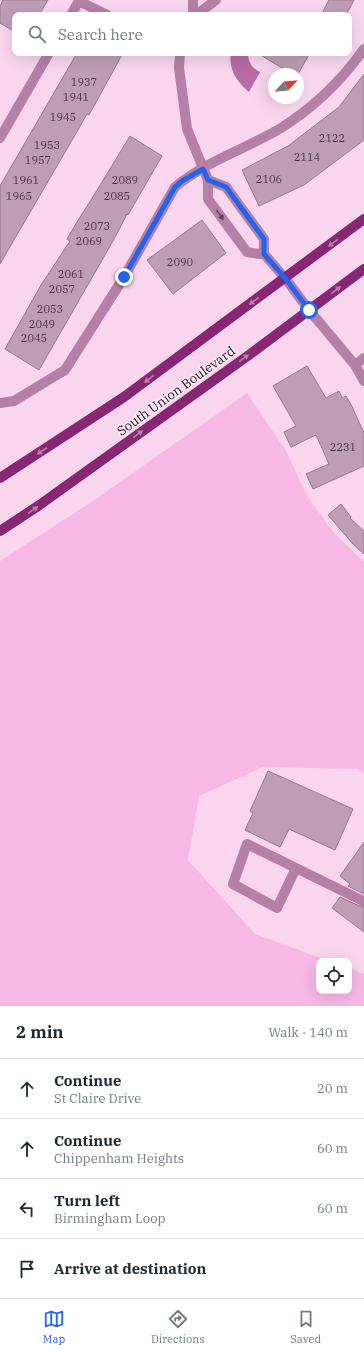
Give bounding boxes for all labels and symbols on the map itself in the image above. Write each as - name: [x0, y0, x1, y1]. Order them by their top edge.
- north arrow: [268, 68, 304, 104]
- house number: 1937: [71, 75, 97, 89]
- house number: 1941: [63, 90, 89, 104]
- house number: 1945: [50, 110, 76, 124]
- house number: 2122: [319, 131, 345, 145]
- house number: 1953: [34, 138, 60, 152]
- house number: 2114: [294, 150, 321, 164]
- house number: 1957: [25, 153, 51, 167]
- house number: 2106: [256, 172, 282, 186]
- house number: 1961: [13, 173, 39, 187]
- house number: 2089: [112, 173, 138, 187]
- house number: 1965: [6, 189, 32, 203]
- house number: 2085: [104, 189, 130, 203]
- one-way arrow: [216, 210, 224, 221]
- house number: 2073: [84, 219, 110, 233]
- house number: 2069: [76, 234, 102, 248]
- one-way arrow: [328, 239, 338, 247]
- house number: 2090: [167, 255, 194, 269]
- house number: 2061: [58, 267, 84, 281]
- route end: [115, 268, 133, 286]
- house number: 2057: [49, 282, 75, 296]
- one-way arrow: [331, 285, 342, 294]
- one-way arrow: [248, 297, 259, 306]
- route start: [300, 301, 318, 319]
- house number: 2053: [37, 302, 63, 316]
- house number: 2049: [29, 317, 55, 331]
- house number: 2045: [21, 331, 47, 345]
- street label: South Union Boulevard: [114, 342, 238, 440]
- one-way arrow: [239, 354, 249, 362]
- one-way arrow: [144, 375, 155, 383]
- one-way arrow: [133, 430, 144, 438]
- house number: 2231: [330, 440, 356, 454]
- one-way arrow: [36, 447, 47, 455]
- one-way arrow: [27, 506, 38, 514]

